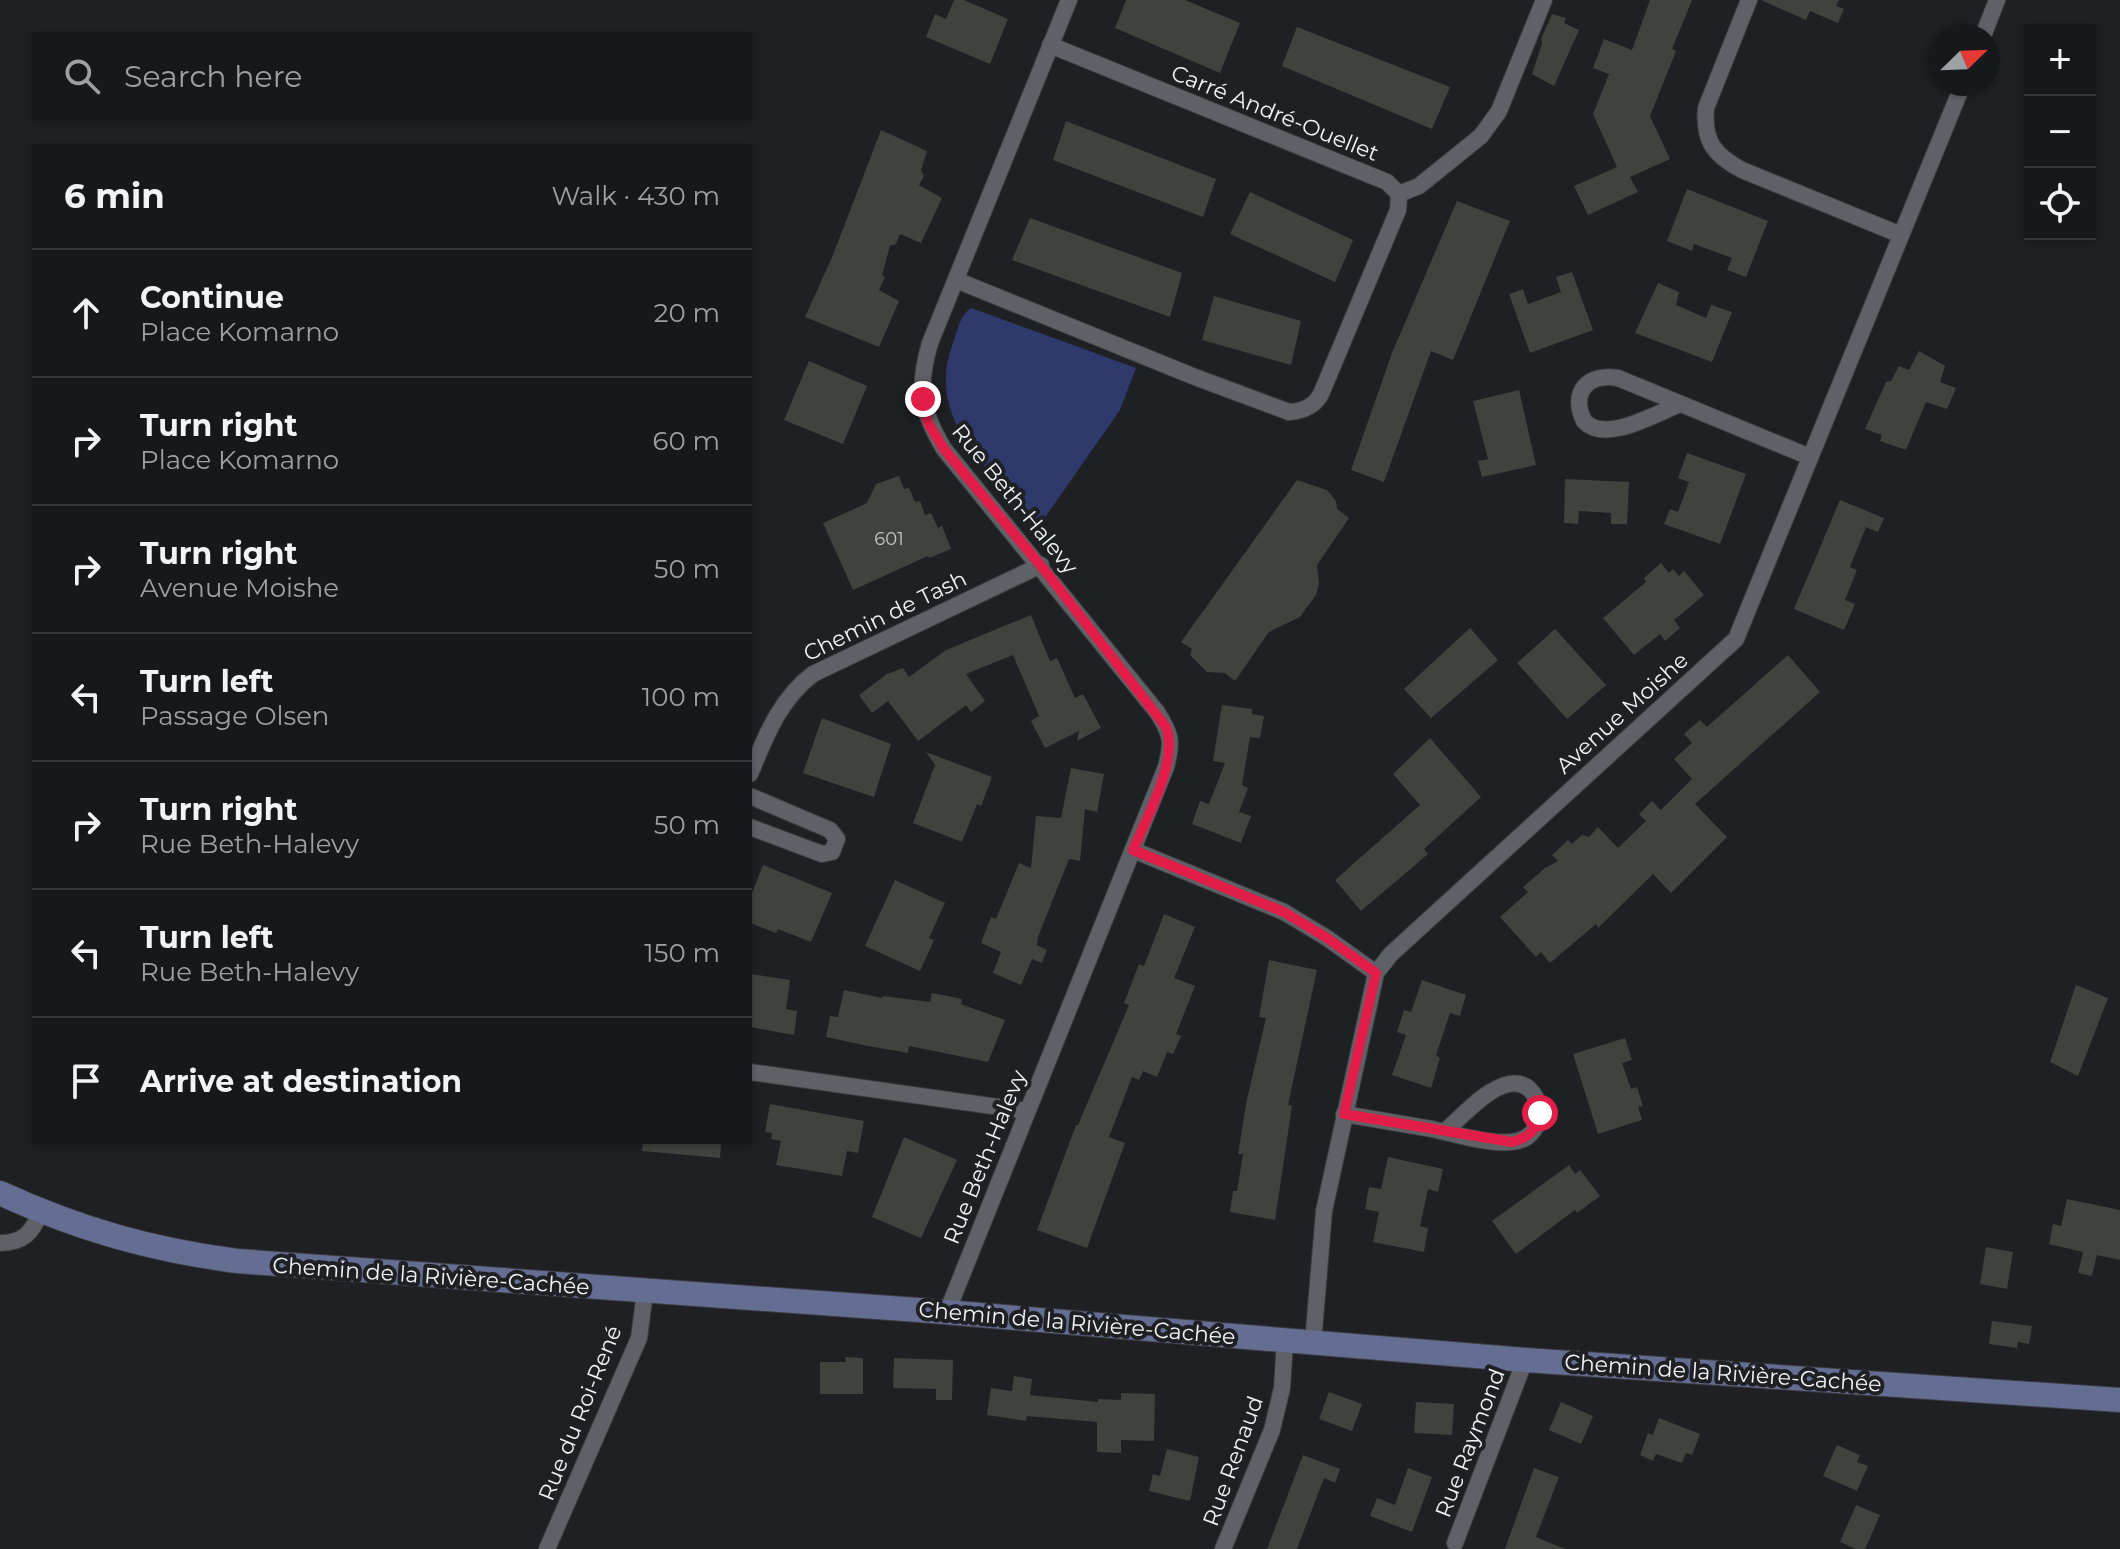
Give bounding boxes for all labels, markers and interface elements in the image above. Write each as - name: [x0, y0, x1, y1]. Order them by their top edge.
- north arrow: [1928, 24, 2000, 96]
- map controls: [2024, 24, 2096, 240]
- button: +: [2024, 24, 2096, 96]
- search box: [32, 32, 752, 120]
- icon: search: [60, 54, 104, 98]
- text: Search here: [124, 58, 302, 95]
- street label: Carré André-Ouellet: [1167, 59, 1383, 167]
- button: −: [2024, 96, 2096, 168]
- button: locate: [2024, 168, 2096, 240]
- text: 6 min: [64, 175, 165, 217]
- text: Walk · 430 m: [551, 180, 720, 212]
- text: Continue: [140, 279, 284, 316]
- icon: ahead: [64, 291, 108, 335]
- text: 20 m: [654, 297, 720, 329]
- text: Place Komarno: [140, 316, 339, 348]
- route end: [905, 381, 941, 417]
- text: Turn right: [140, 407, 297, 444]
- street label: Rue Beth-Halevy: [946, 418, 1084, 580]
- icon: right: [64, 419, 108, 463]
- text: 60 m: [653, 425, 720, 457]
- text: Place Komarno: [140, 444, 339, 476]
- house number: 601: [874, 528, 904, 550]
- text: Turn right: [140, 535, 297, 572]
- icon: right: [64, 547, 108, 591]
- text: 50 m: [654, 553, 720, 585]
- street label: Chemin de Tash: [799, 565, 971, 667]
- text: Avenue Moishe: [140, 572, 339, 604]
- street label: Avenue Moishe: [1550, 647, 1694, 779]
- text: Turn left: [140, 663, 273, 700]
- icon: left: [64, 675, 108, 719]
- text: 100 m: [642, 681, 720, 713]
- text: Passage Olsen: [140, 700, 329, 732]
- text: Turn right: [140, 791, 297, 828]
- icon: right: [64, 803, 108, 847]
- text: 50 m: [654, 809, 720, 841]
- text: Rue Beth-Halevy: [140, 828, 359, 860]
- text: Turn left: [140, 919, 273, 956]
- icon: left: [64, 931, 108, 975]
- text: 150 m: [644, 937, 720, 969]
- text: Rue Beth-Halevy: [140, 956, 359, 988]
- icon: arrive: [64, 1059, 108, 1103]
- text: Arrive at destination: [140, 1063, 462, 1100]
- street label: Rue Beth-Halevy: [938, 1066, 1032, 1248]
- route start: [1522, 1095, 1558, 1131]
- street label: Chemin de la Rivière-Cachée: [271, 1251, 591, 1301]
- street label: Chemin de la Rivière-Cachée: [917, 1296, 1237, 1350]
- street label: Rue du Roi-René: [533, 1321, 627, 1505]
- street label: Chemin de la Rivière-Cachée: [1563, 1348, 1883, 1398]
- street label: Rue Raymond: [1429, 1365, 1511, 1521]
- street label: Rue Renaud: [1197, 1392, 1269, 1530]

